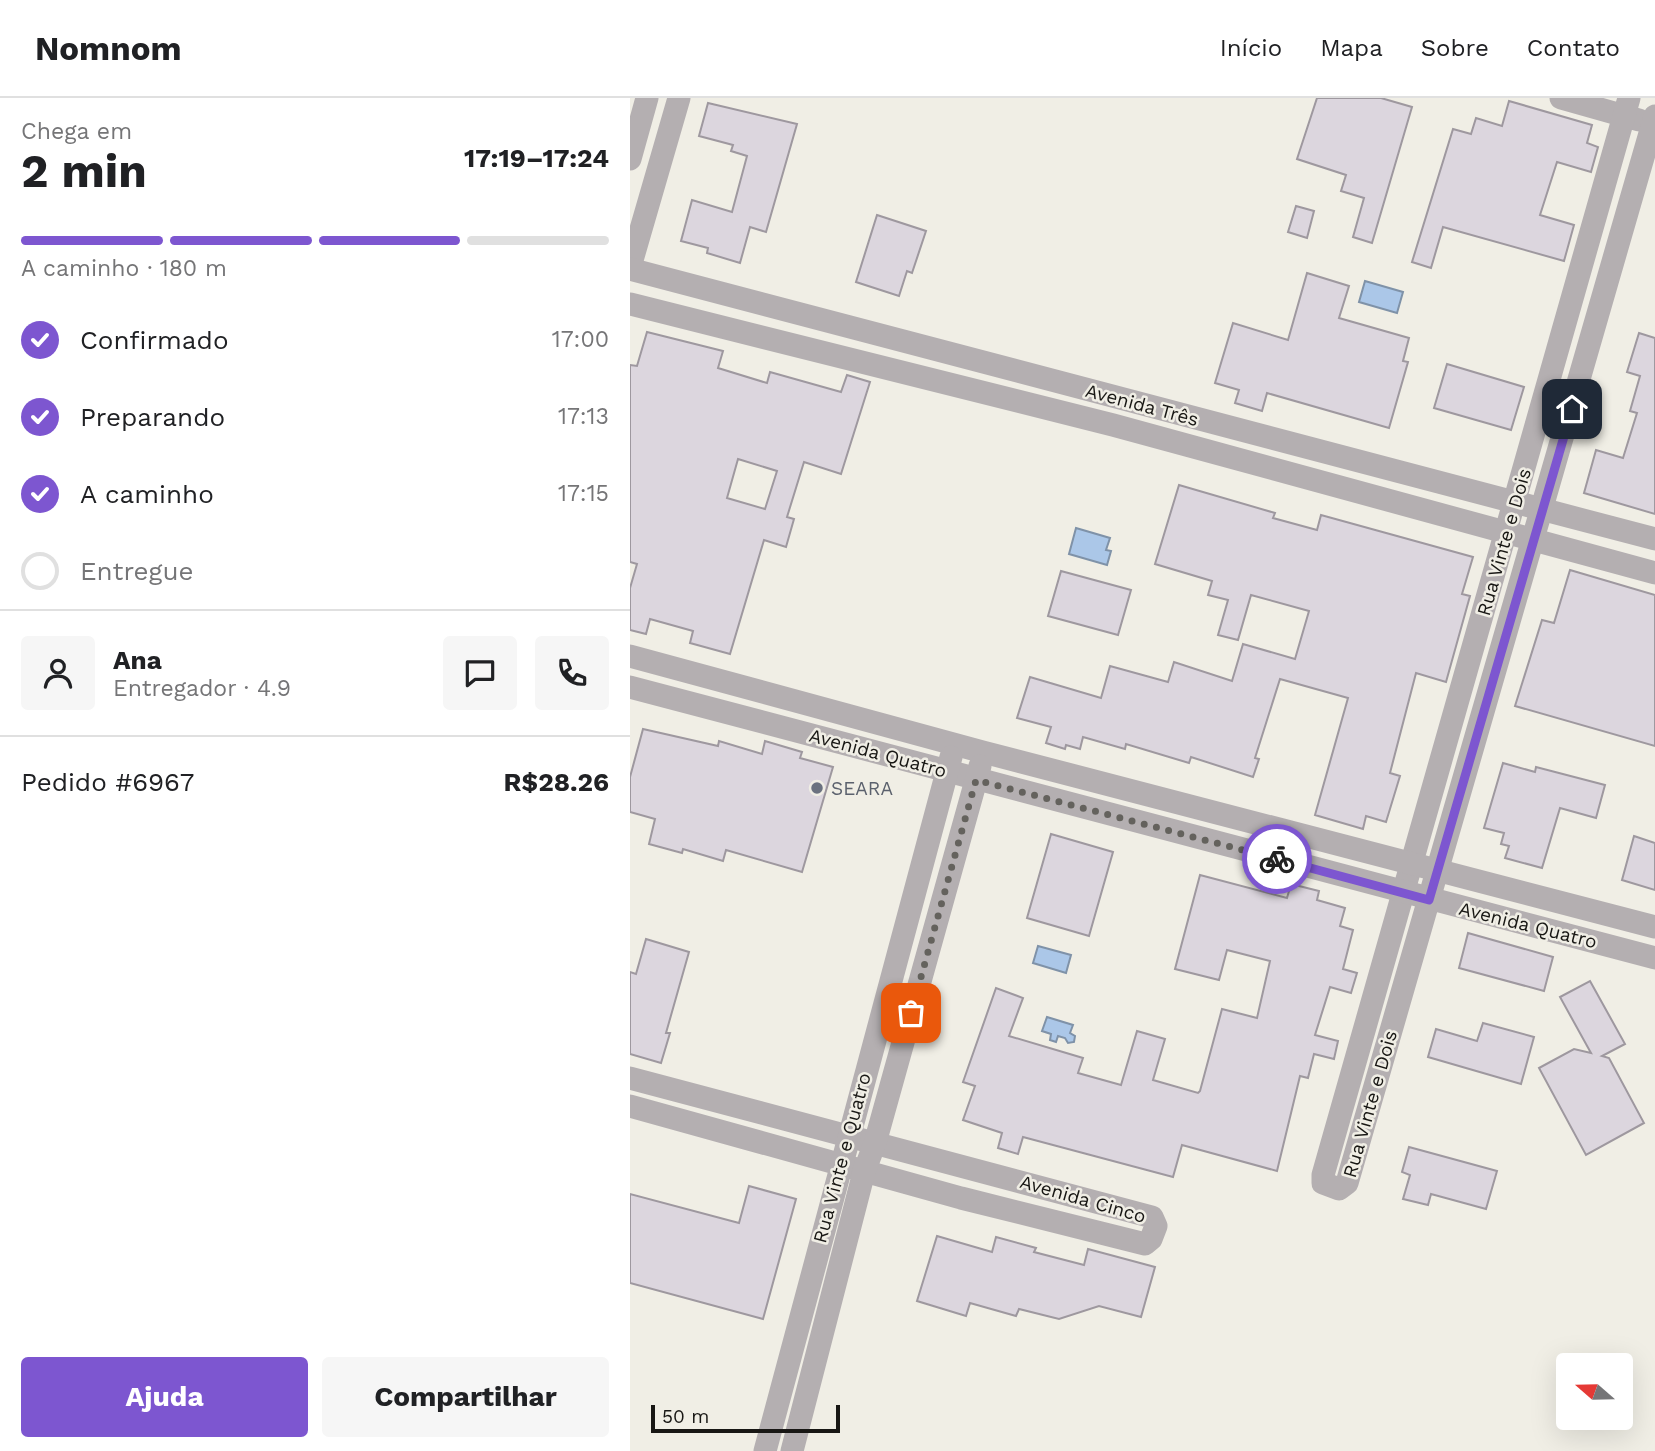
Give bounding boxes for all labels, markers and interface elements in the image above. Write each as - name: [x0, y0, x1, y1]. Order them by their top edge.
- text: Nomnom: [35, 29, 181, 68]
- text: Início: [1220, 34, 1282, 62]
- text: Mapa: [1320, 34, 1383, 62]
- text: Sobre: [1421, 34, 1489, 62]
- text: Contato: [1527, 34, 1620, 62]
- text: Chega em: [21, 118, 132, 145]
- text: 17:19–17:24: [464, 143, 609, 173]
- text: 2 min: [21, 144, 147, 198]
- text: A caminho · 180 m: [21, 255, 227, 282]
- icon: check: [21, 321, 59, 359]
- text: Confirmado: [80, 325, 229, 355]
- text: 17:00: [552, 326, 609, 353]
- street label: Avenida Três: [1083, 379, 1201, 431]
- pin: [1542, 379, 1602, 439]
- icon: home: [1553, 390, 1591, 428]
- icon: check: [21, 398, 59, 436]
- text: Preparando: [80, 402, 225, 432]
- text: 17:13: [558, 403, 609, 430]
- street label: Rua Vinte e Dois: [1472, 466, 1536, 618]
- icon: check: [21, 475, 59, 513]
- text: A caminho: [80, 479, 214, 509]
- text: 17:15: [558, 480, 609, 507]
- text: Entregue: [80, 556, 193, 586]
- button: person: [21, 636, 95, 710]
- button: chat: [443, 636, 517, 710]
- button: phone: [535, 636, 609, 710]
- text: Ana: [113, 645, 162, 675]
- text: Entregador · 4.9: [113, 675, 291, 702]
- street label: Avenida Quatro: [807, 724, 949, 782]
- text: Pedido #6967: [21, 767, 194, 797]
- text: R$28.26: [504, 767, 609, 797]
- place label: SEARA: [831, 777, 893, 800]
- marker: SEARA: [809, 780, 825, 796]
- courier: [1242, 824, 1312, 894]
- icon: bike: [1258, 840, 1296, 878]
- street label: Avenida Quatro: [1457, 897, 1599, 953]
- pin: [881, 983, 941, 1043]
- icon: bag: [892, 994, 930, 1032]
- street label: Rua Vinte e Dois: [1338, 1028, 1402, 1180]
- street label: Rua Vinte e Quatro: [808, 1070, 876, 1246]
- street label: Avenida Cinco: [1017, 1170, 1149, 1228]
- north arrow: [1556, 1353, 1633, 1430]
- map controls: [1556, 1353, 1633, 1430]
- button: Ajuda: [21, 1357, 308, 1437]
- button: Compartilhar: [322, 1357, 609, 1437]
- scale bar: [651, 1402, 840, 1434]
- text: 50 m: [662, 1405, 709, 1428]

